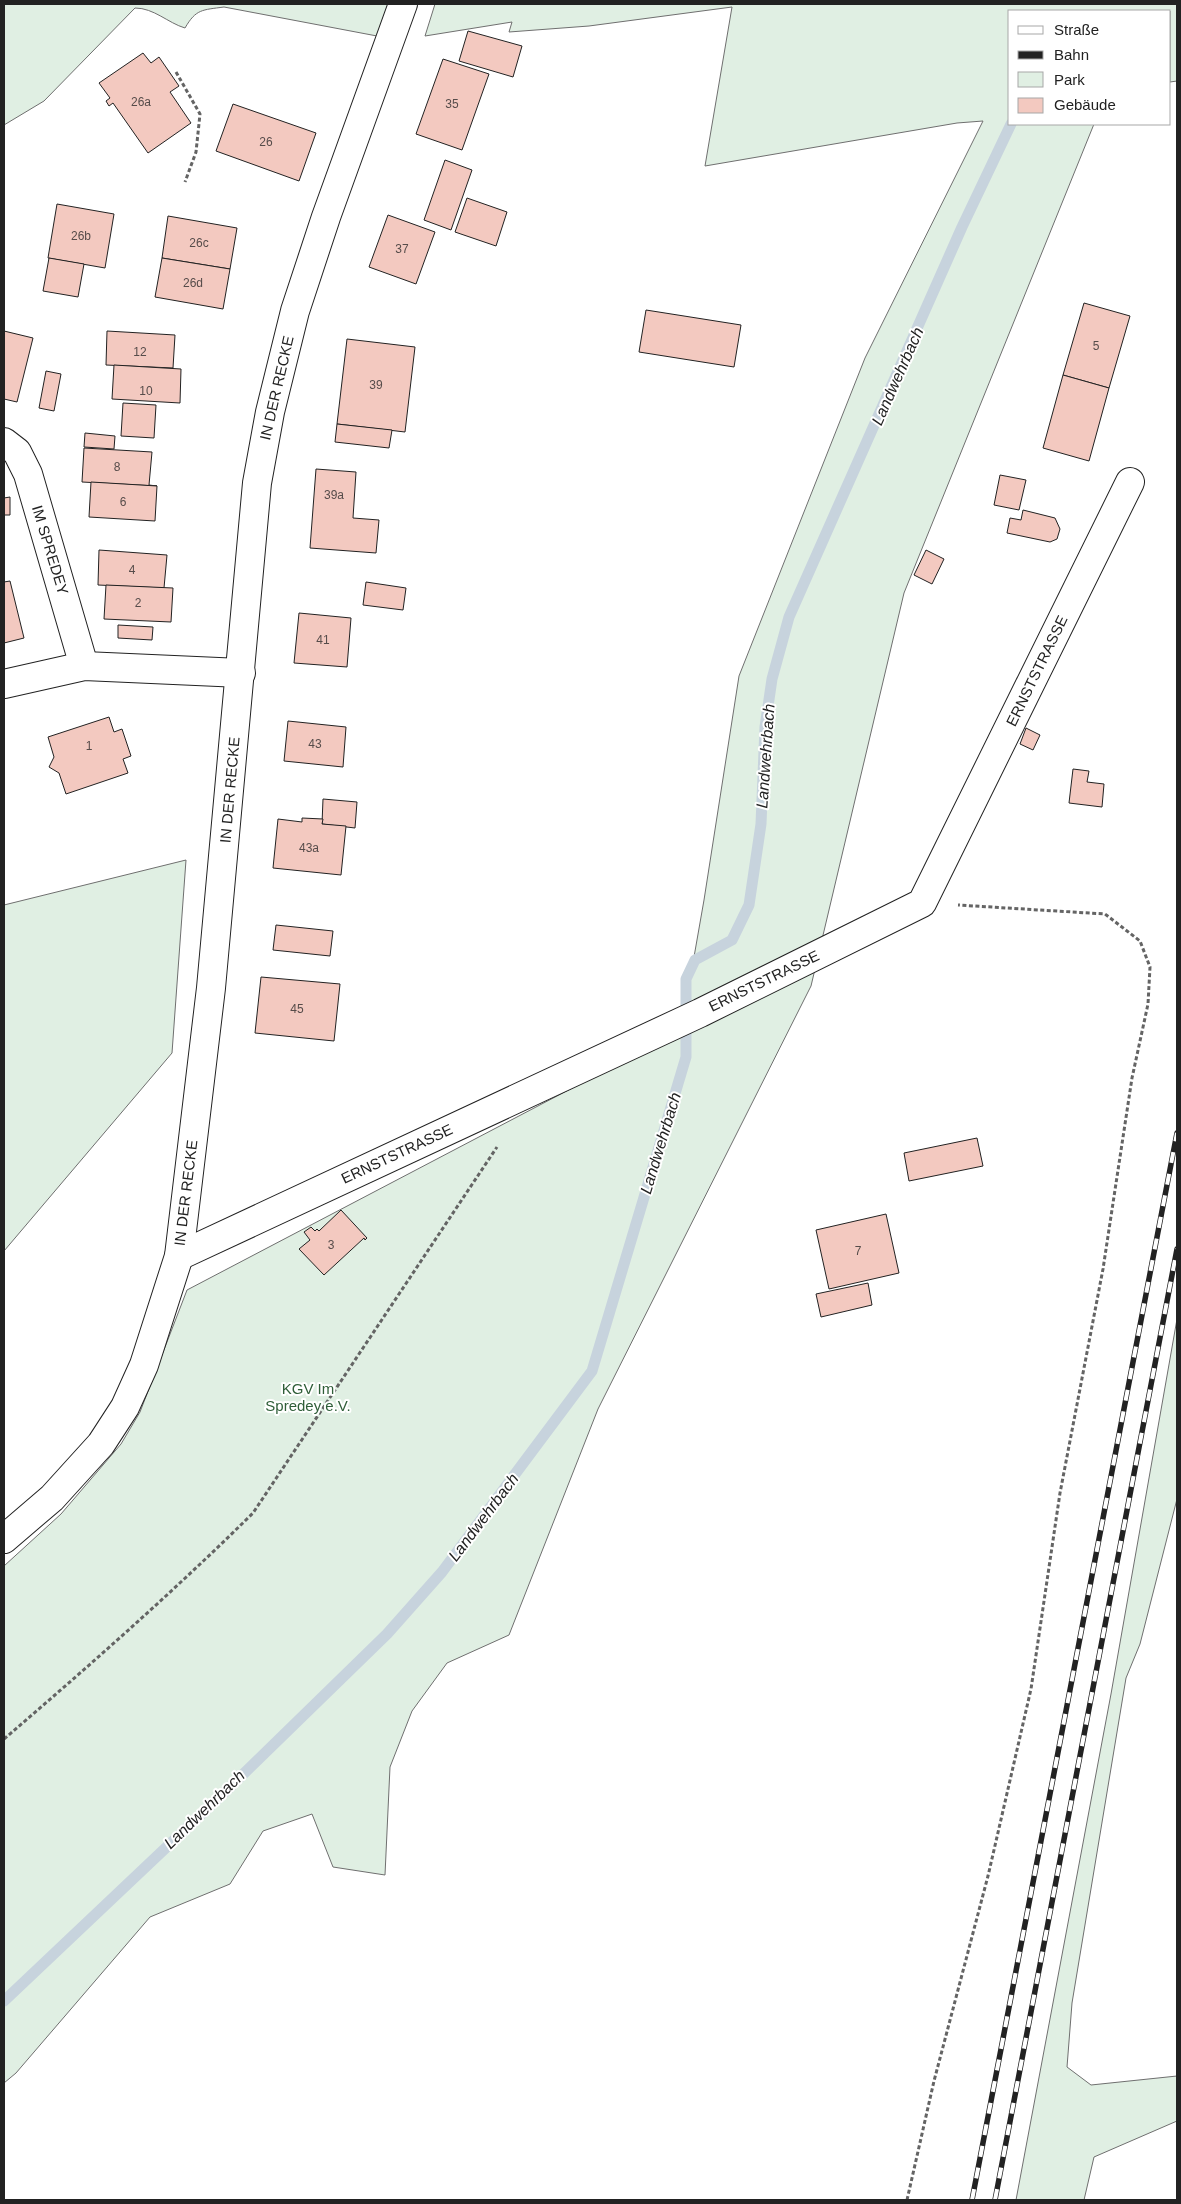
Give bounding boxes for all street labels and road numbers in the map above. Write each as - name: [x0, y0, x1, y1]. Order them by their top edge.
- street label: IN DER RECKE: [256, 334, 297, 442]
- street label: IM SPREDEY: [29, 503, 72, 597]
- street label: ERNSTSTRASSE: [1002, 613, 1071, 729]
- street label: IN DER RECKE: [216, 736, 243, 844]
- street label: ERNSTSTRASSE: [706, 946, 822, 1015]
- street label: ERNSTSTRASSE: [338, 1120, 455, 1187]
- street label: IN DER RECKE: [171, 1139, 200, 1247]

